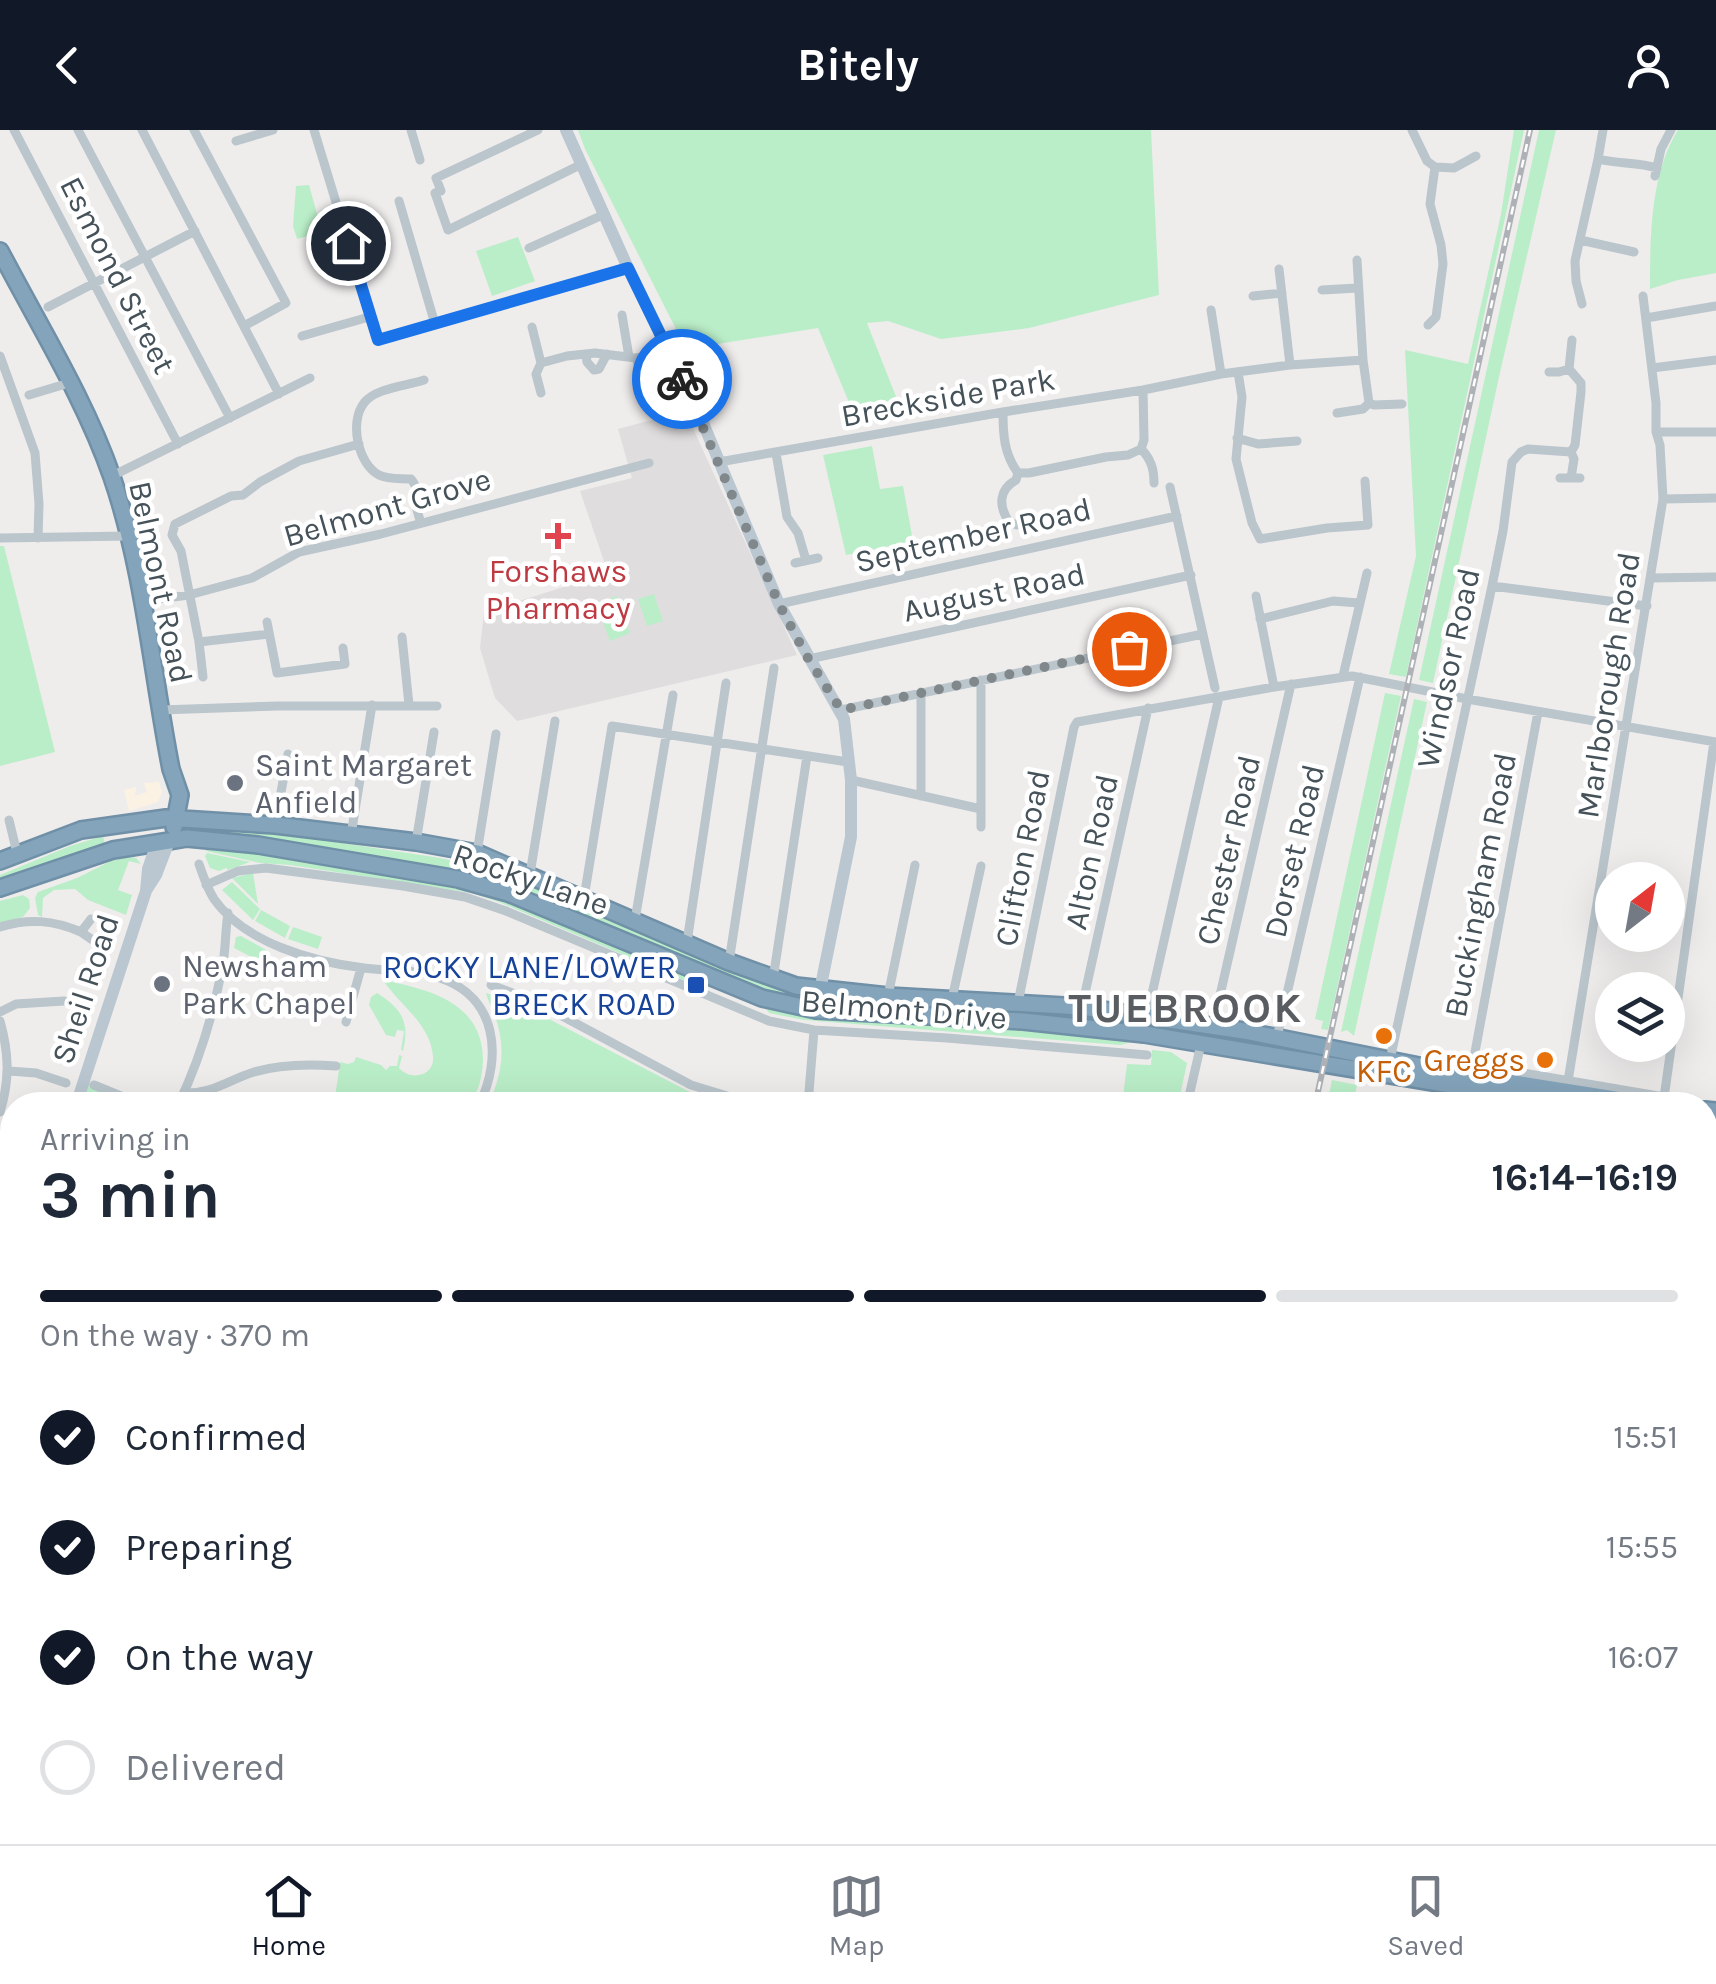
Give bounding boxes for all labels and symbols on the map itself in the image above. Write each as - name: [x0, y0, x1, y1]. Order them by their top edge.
- street label: Esmond Street: [52, 171, 183, 380]
- pin: [306, 201, 391, 286]
- courier: [632, 329, 732, 429]
- street label: Breckside Park: [838, 360, 1058, 435]
- street label: Belmont Grove: [279, 460, 495, 555]
- street label: Belmont Road: [121, 478, 200, 686]
- street label: September Road: [851, 490, 1095, 581]
- marker: Forshaws Pharmacy: [547, 525, 569, 547]
- street label: Marlborough Road: [1569, 549, 1648, 821]
- place label: Forshaws Pharmacy: [485, 553, 631, 627]
- street label: August Road: [900, 555, 1089, 630]
- street label: Windsor Road: [1409, 565, 1488, 772]
- pin: [1087, 607, 1172, 692]
- place label: Saint Margaret Anfield: [255, 747, 472, 821]
- street label: Buckingham Road: [1437, 750, 1524, 1021]
- street label: Chester Road: [1189, 752, 1268, 949]
- street label: Dorset Road: [1257, 761, 1332, 941]
- street label: Clifton Road: [987, 767, 1058, 950]
- street label: Alton Road: [1057, 771, 1126, 933]
- marker: Saint Margaret Anfield: [224, 772, 246, 794]
- street label: Rocky Lane: [448, 836, 613, 923]
- north arrow: [1595, 862, 1685, 952]
- street label: Sheil Road: [44, 910, 127, 1069]
- place label: Newsham Park Chapel: [182, 948, 355, 1022]
- place label: ROCKY LANE/LOWER BRECK ROAD: [383, 949, 676, 1023]
- marker: Newsham Park Chapel: [151, 973, 173, 995]
- marker: ROCKY LANE/LOWER BRECK ROAD: [685, 974, 707, 996]
- street label: Belmont Drive: [800, 982, 1008, 1037]
- district label: TUEBROOK: [1069, 983, 1303, 1033]
- marker: KFC: [1373, 1025, 1395, 1047]
- place label: Greggs: [1423, 1042, 1525, 1079]
- marker: Greggs: [1534, 1049, 1556, 1071]
- place label: KFC: [1356, 1053, 1412, 1090]

